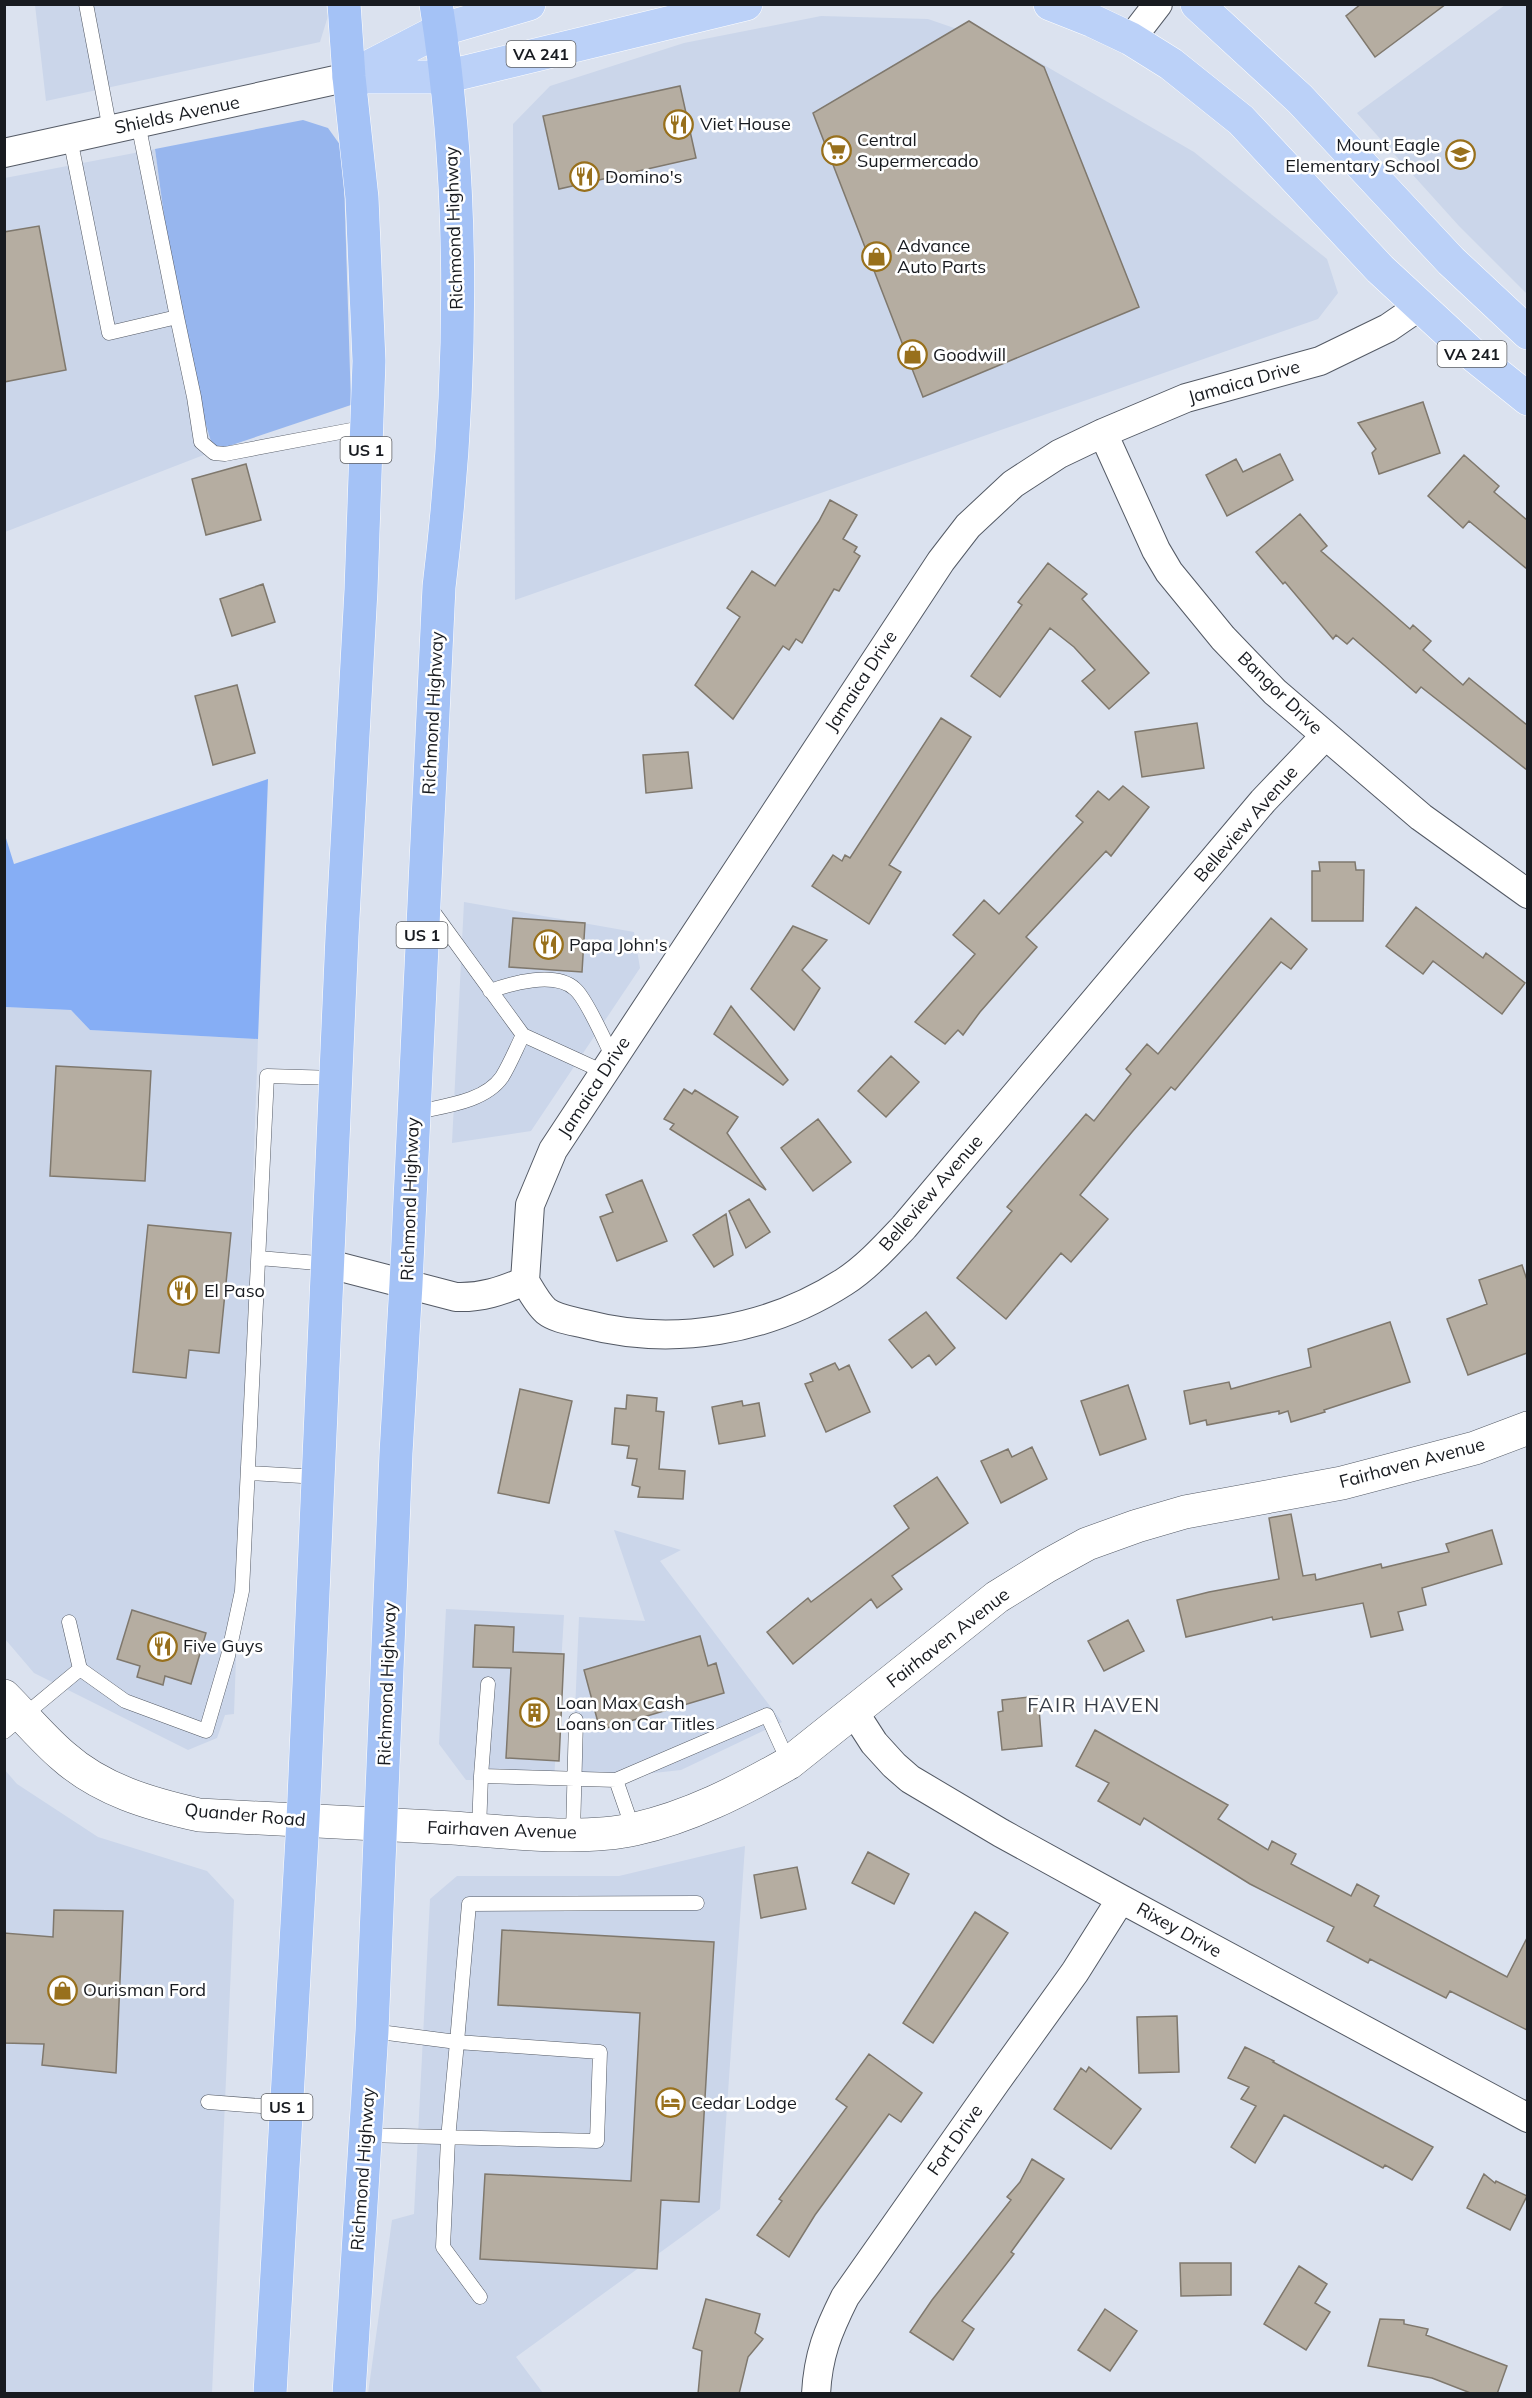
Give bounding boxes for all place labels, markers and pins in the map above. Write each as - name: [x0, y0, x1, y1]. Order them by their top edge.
- restaurant icon: Viet House: [663, 108, 695, 140]
- place label: Viet House: [700, 112, 791, 135]
- place label: Central Supermercado: [857, 128, 978, 172]
- place label: Mount Eagle Elementary School: [1285, 133, 1440, 177]
- supermarket icon: Central Supermercado: [820, 134, 852, 166]
- school or university icon: Mount Eagle Elementary School: [1445, 139, 1477, 171]
- restaurant icon: Domino's: [568, 161, 600, 193]
- place label: Domino's: [605, 165, 683, 188]
- place label: Advance Auto Parts: [897, 234, 986, 278]
- shop icon: Advance Auto Parts: [860, 240, 892, 272]
- shop icon: Goodwill: [896, 339, 928, 371]
- place label: Goodwill: [933, 343, 1006, 366]
- restaurant icon: Papa John's: [532, 929, 564, 961]
- place label: Papa John's: [569, 933, 668, 956]
- restaurant icon: El Paso: [167, 1275, 199, 1307]
- place label: El Paso: [204, 1279, 265, 1302]
- restaurant icon: Five Guys: [146, 1630, 178, 1662]
- place label: Five Guys: [183, 1634, 263, 1657]
- place label: Loan Max Cash Loans on Car Titles: [556, 1691, 715, 1735]
- building icon: Loan Max Cash Loans on Car Titles: [519, 1697, 551, 1729]
- shop icon: Ourisman Ford: [46, 1974, 78, 2006]
- place label: Ourisman Ford: [83, 1978, 206, 2001]
- hotel icon: Cedar Lodge: [654, 2087, 686, 2119]
- place label: Cedar Lodge: [691, 2091, 797, 2114]

